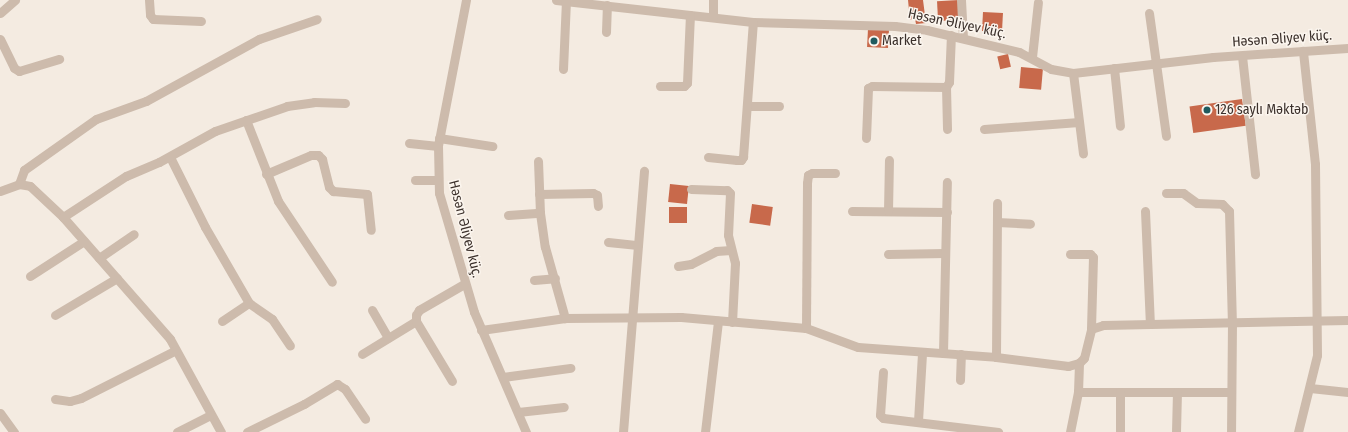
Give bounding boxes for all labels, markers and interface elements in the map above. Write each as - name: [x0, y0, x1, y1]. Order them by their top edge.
- street label: Həsən Əliyev küç.: [906, 5, 1008, 43]
- street label: Həsən Əliyev küç.: [1232, 27, 1332, 51]
- place label: Market: [882, 33, 922, 49]
- marker: Market: [869, 36, 879, 46]
- place label: 126 saylı Məktəb: [1215, 102, 1308, 118]
- marker: 126 saylı Məktəb: [1202, 105, 1212, 115]
- street label: Həsən Əliyev küç.: [445, 178, 485, 280]

